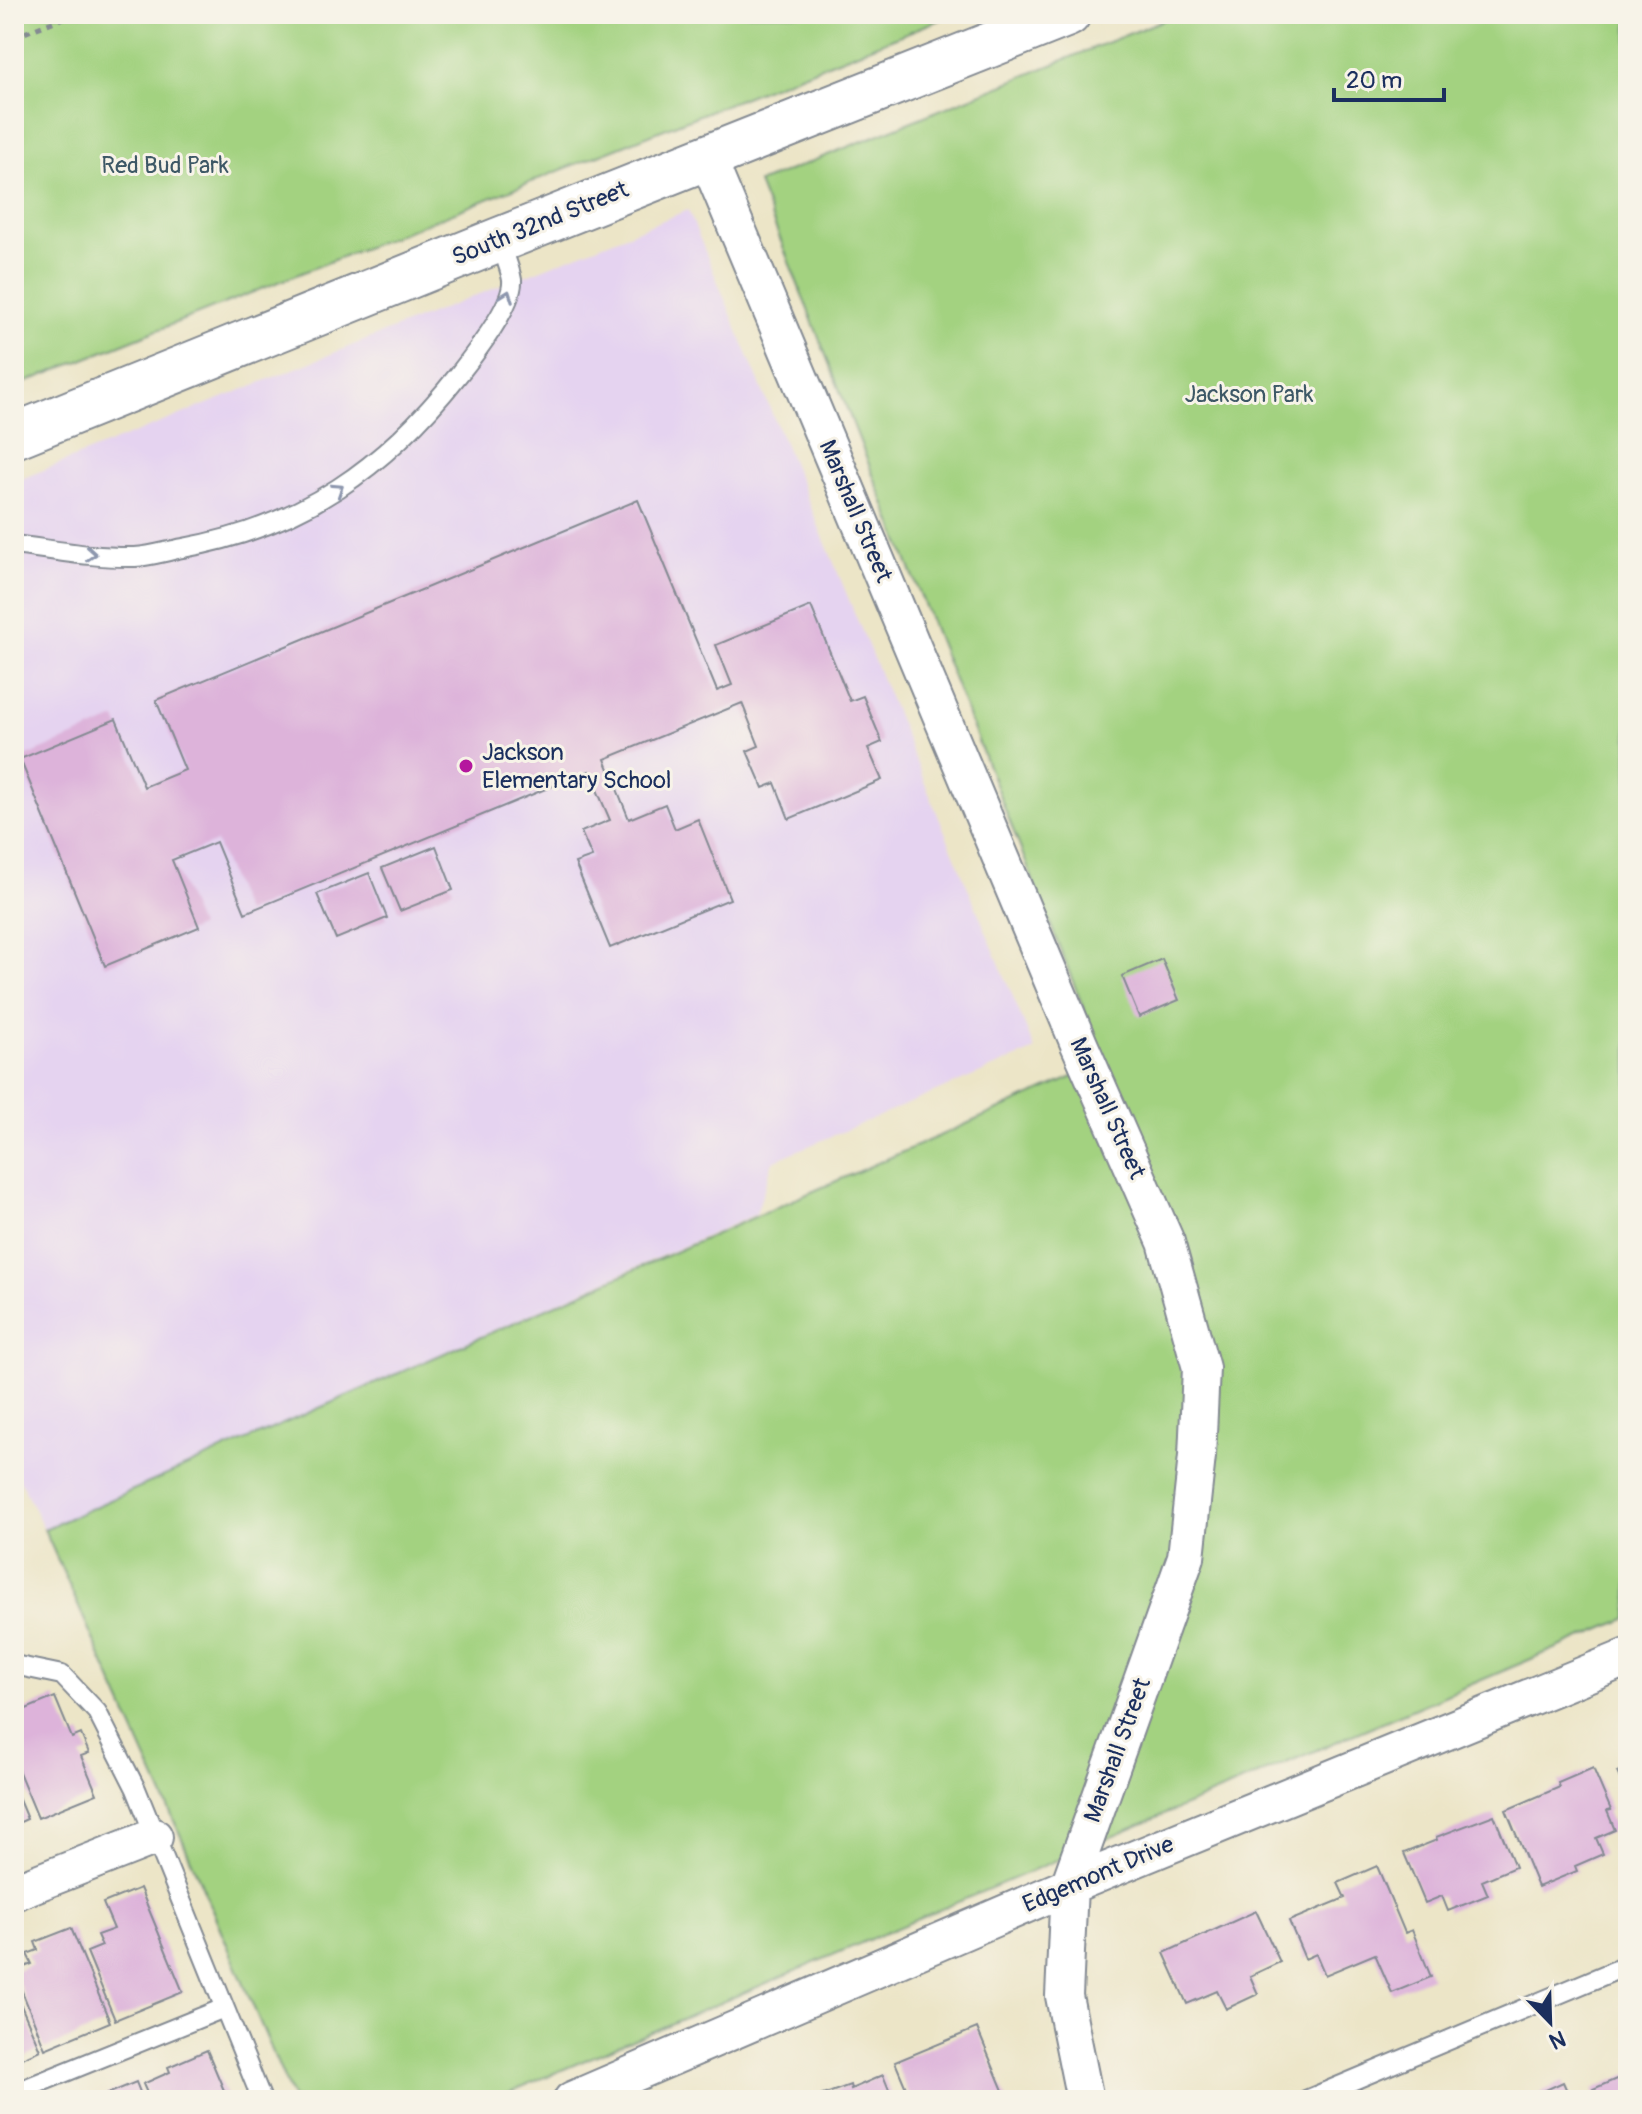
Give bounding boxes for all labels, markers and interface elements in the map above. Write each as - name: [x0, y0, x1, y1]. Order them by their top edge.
- scale bar: [1334, 52, 1444, 102]
- text: 20 m: [1346, 66, 1402, 95]
- park label: Red Bud Park: [101, 151, 229, 180]
- street label: South 32nd Street: [448, 175, 633, 272]
- one-way arrow: [497, 290, 514, 304]
- park label: Jackson Park: [1184, 380, 1314, 409]
- street label: Marshall Street: [813, 436, 899, 587]
- one-way arrow: [330, 484, 344, 499]
- one-way arrow: [85, 545, 98, 562]
- place label: Jackson Elementary School: [482, 738, 672, 795]
- marker: Jackson Elementary School: [457, 757, 475, 775]
- street label: Marshall Street: [1063, 1033, 1152, 1184]
- street label: Marshall Street: [1078, 1674, 1157, 1826]
- street label: Edgemont Drive: [1018, 1830, 1178, 1919]
- north arrow: [1510, 1982, 1590, 2062]
- text: N: [1545, 2024, 1570, 2055]

